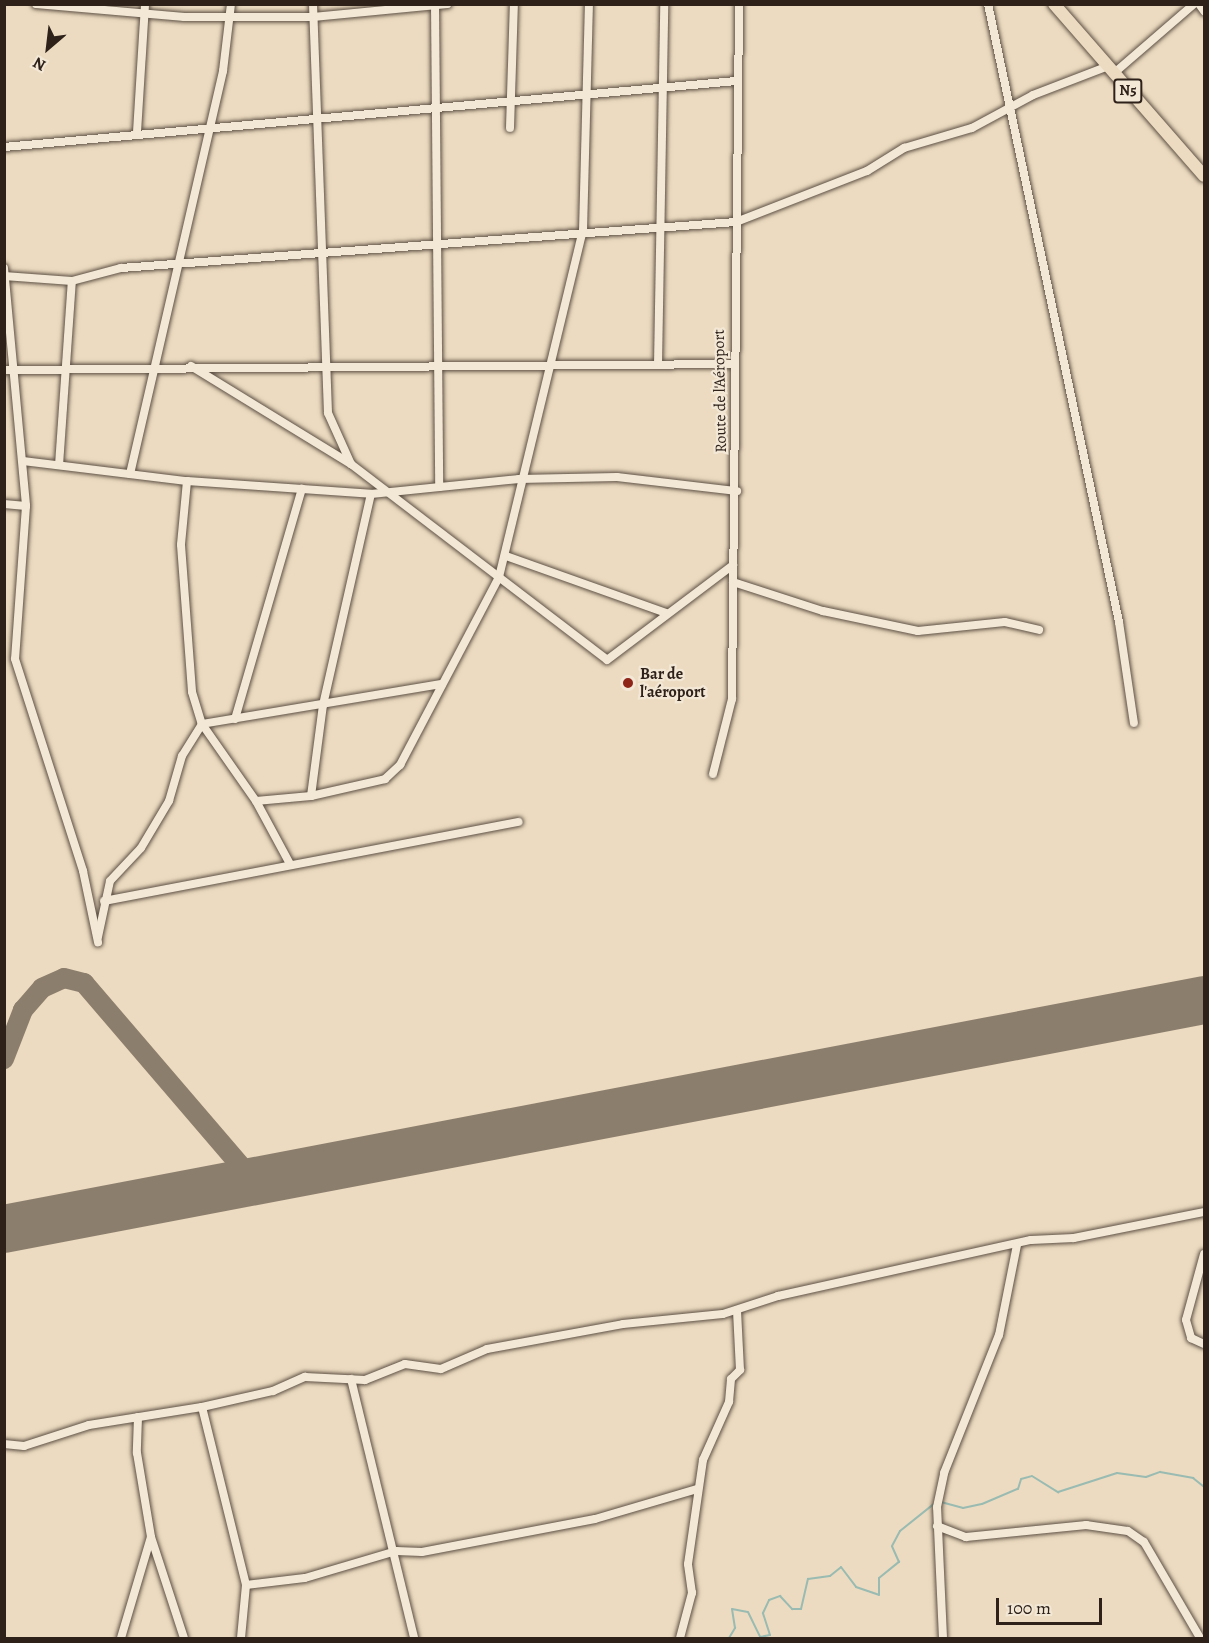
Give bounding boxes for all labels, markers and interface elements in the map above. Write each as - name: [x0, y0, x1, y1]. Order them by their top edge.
- north arrow: [18, 18, 78, 78]
- text: N: [29, 51, 50, 76]
- road number: N5: [1113, 79, 1143, 103]
- street label: Route de l'Aéroport: [709, 329, 731, 453]
- place label: Bar de l'aéroport: [640, 664, 706, 702]
- marker: Bar de l'aéroport: [621, 676, 635, 690]
- scale bar: [999, 1586, 1106, 1624]
- text: 100 m: [1007, 1596, 1051, 1620]

